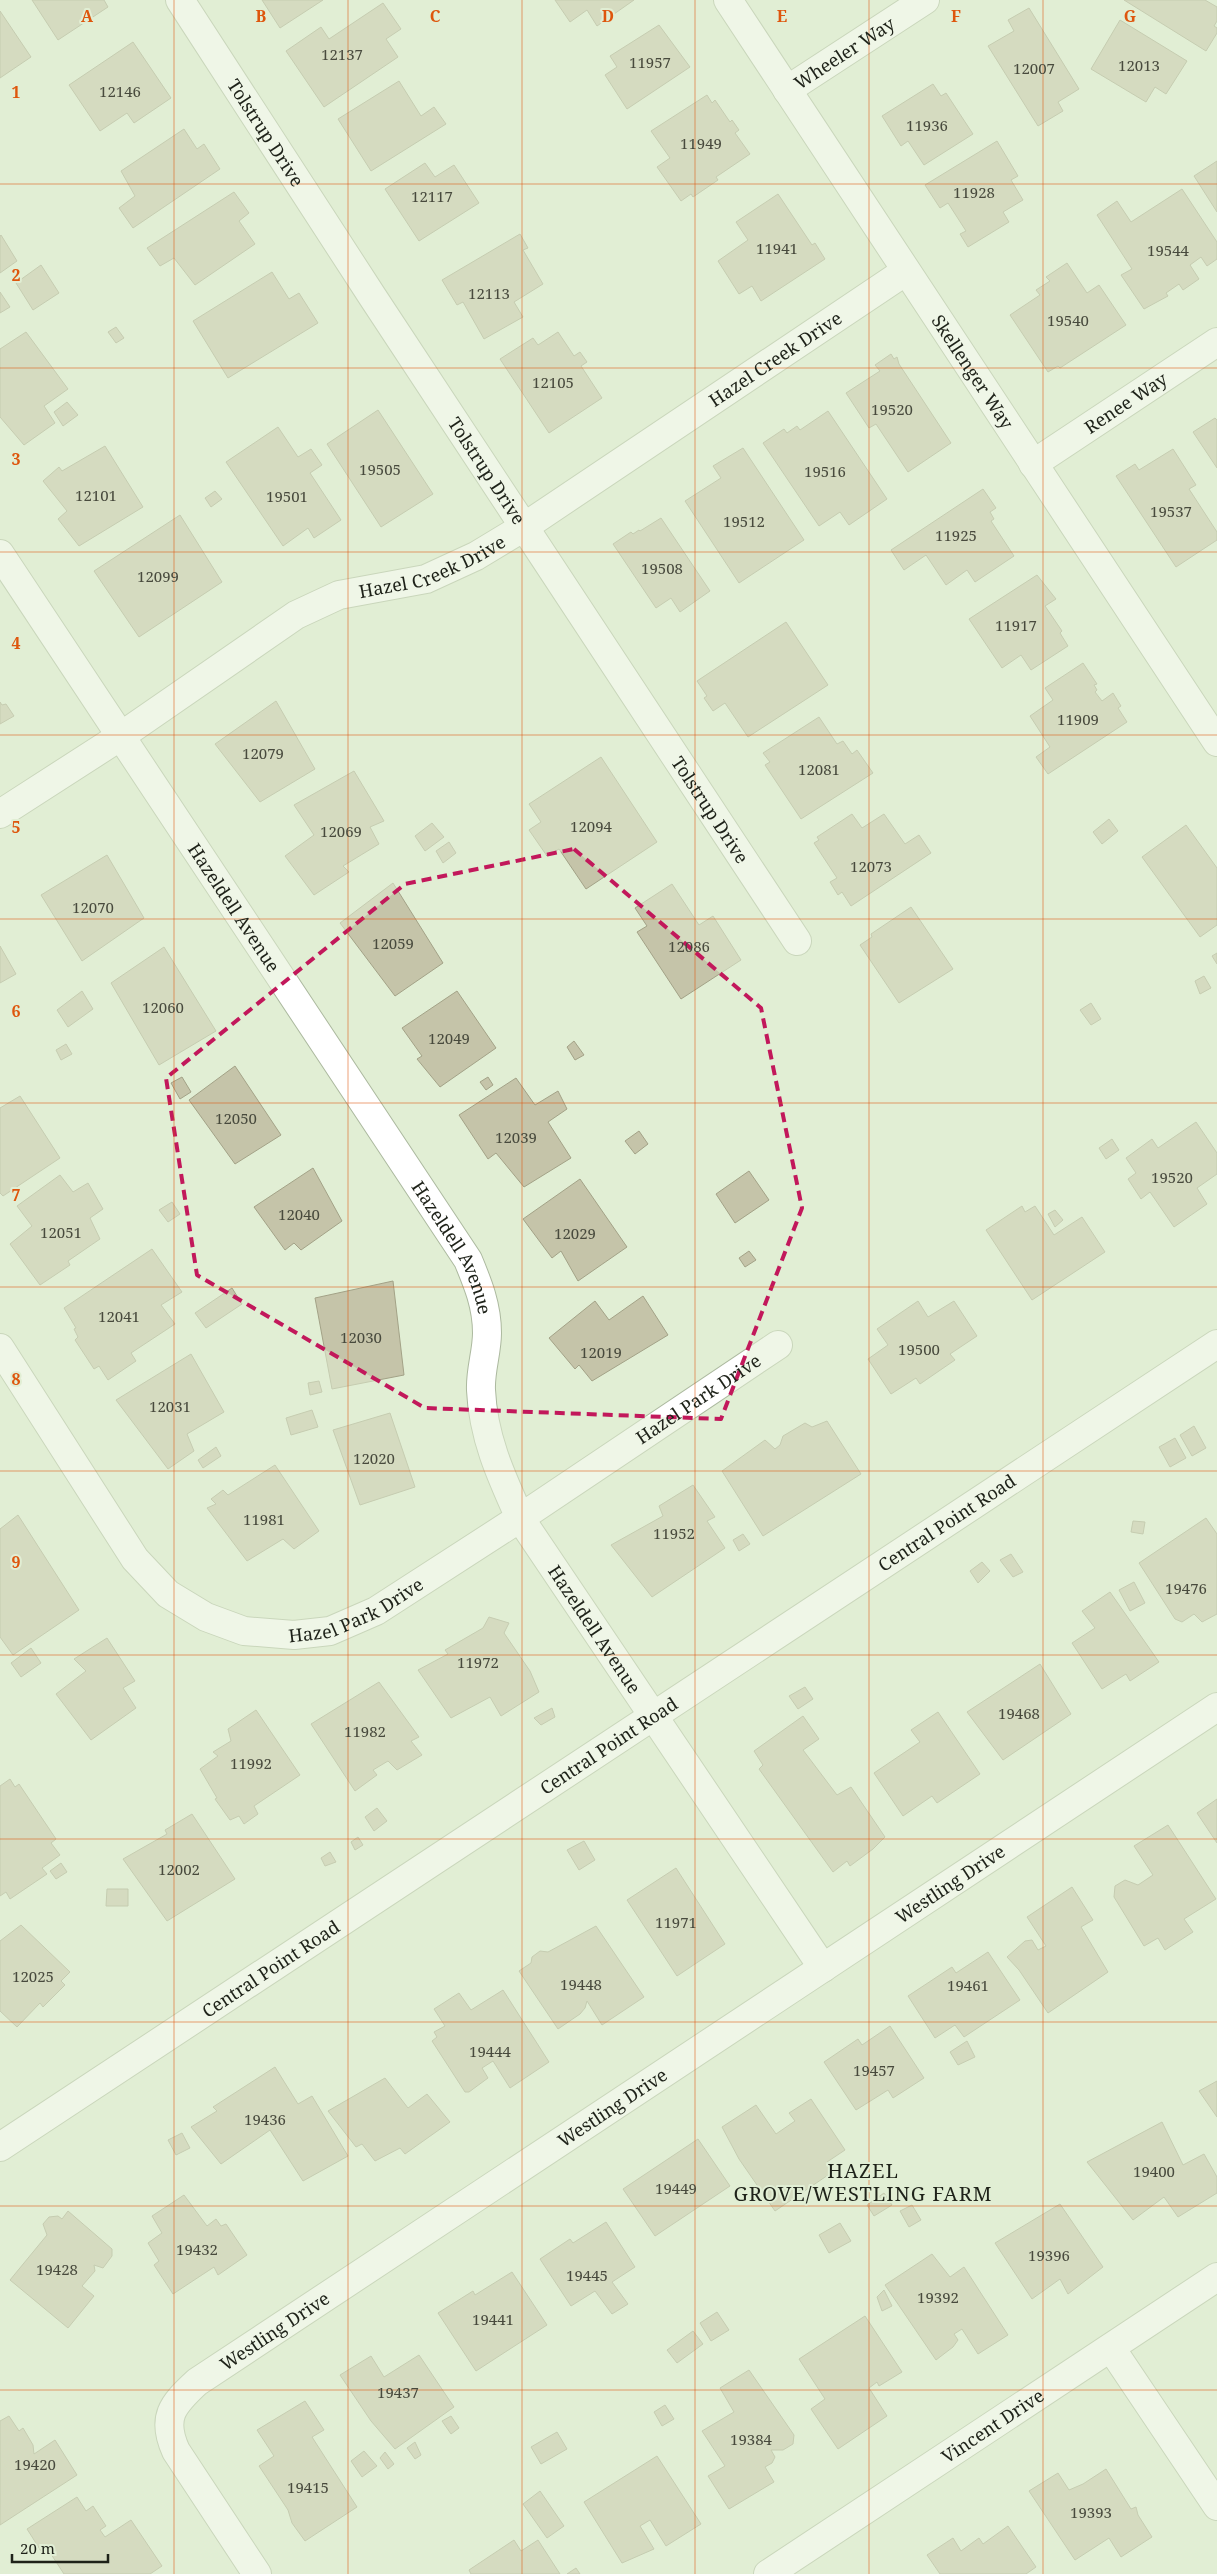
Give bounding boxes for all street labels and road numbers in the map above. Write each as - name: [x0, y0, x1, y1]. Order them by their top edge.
- street label: Wheeler Way: [789, 11, 900, 94]
- street label: Tolstrup Drive: [222, 74, 310, 191]
- street label: Hazel Creek Drive: [704, 306, 846, 412]
- street label: Skellenger Way: [927, 310, 1020, 434]
- street label: Renee Way: [1079, 366, 1172, 439]
- street label: Tolstrup Drive: [443, 412, 531, 529]
- street label: Hazel Creek Drive: [357, 529, 509, 603]
- street label: Tolstrup Drive: [666, 751, 755, 868]
- street label: Hazeldell Avenue: [183, 838, 286, 976]
- street label: Hazeldell Avenue: [407, 1176, 497, 1316]
- street label: Hazel Park Drive: [631, 1348, 765, 1449]
- street label: Central Point Road: [873, 1468, 1020, 1577]
- street label: Hazeldell Avenue: [543, 1560, 647, 1698]
- street label: Hazel Park Drive: [287, 1572, 428, 1648]
- street label: Central Point Road: [535, 1691, 682, 1800]
- street label: Westling Drive: [891, 1839, 1009, 1929]
- street label: Central Point Road: [197, 1914, 344, 2023]
- street label: Westling Drive: [553, 2062, 672, 2152]
- street label: Westling Drive: [215, 2286, 334, 2376]
- street label: Vincent Drive: [936, 2383, 1048, 2468]

